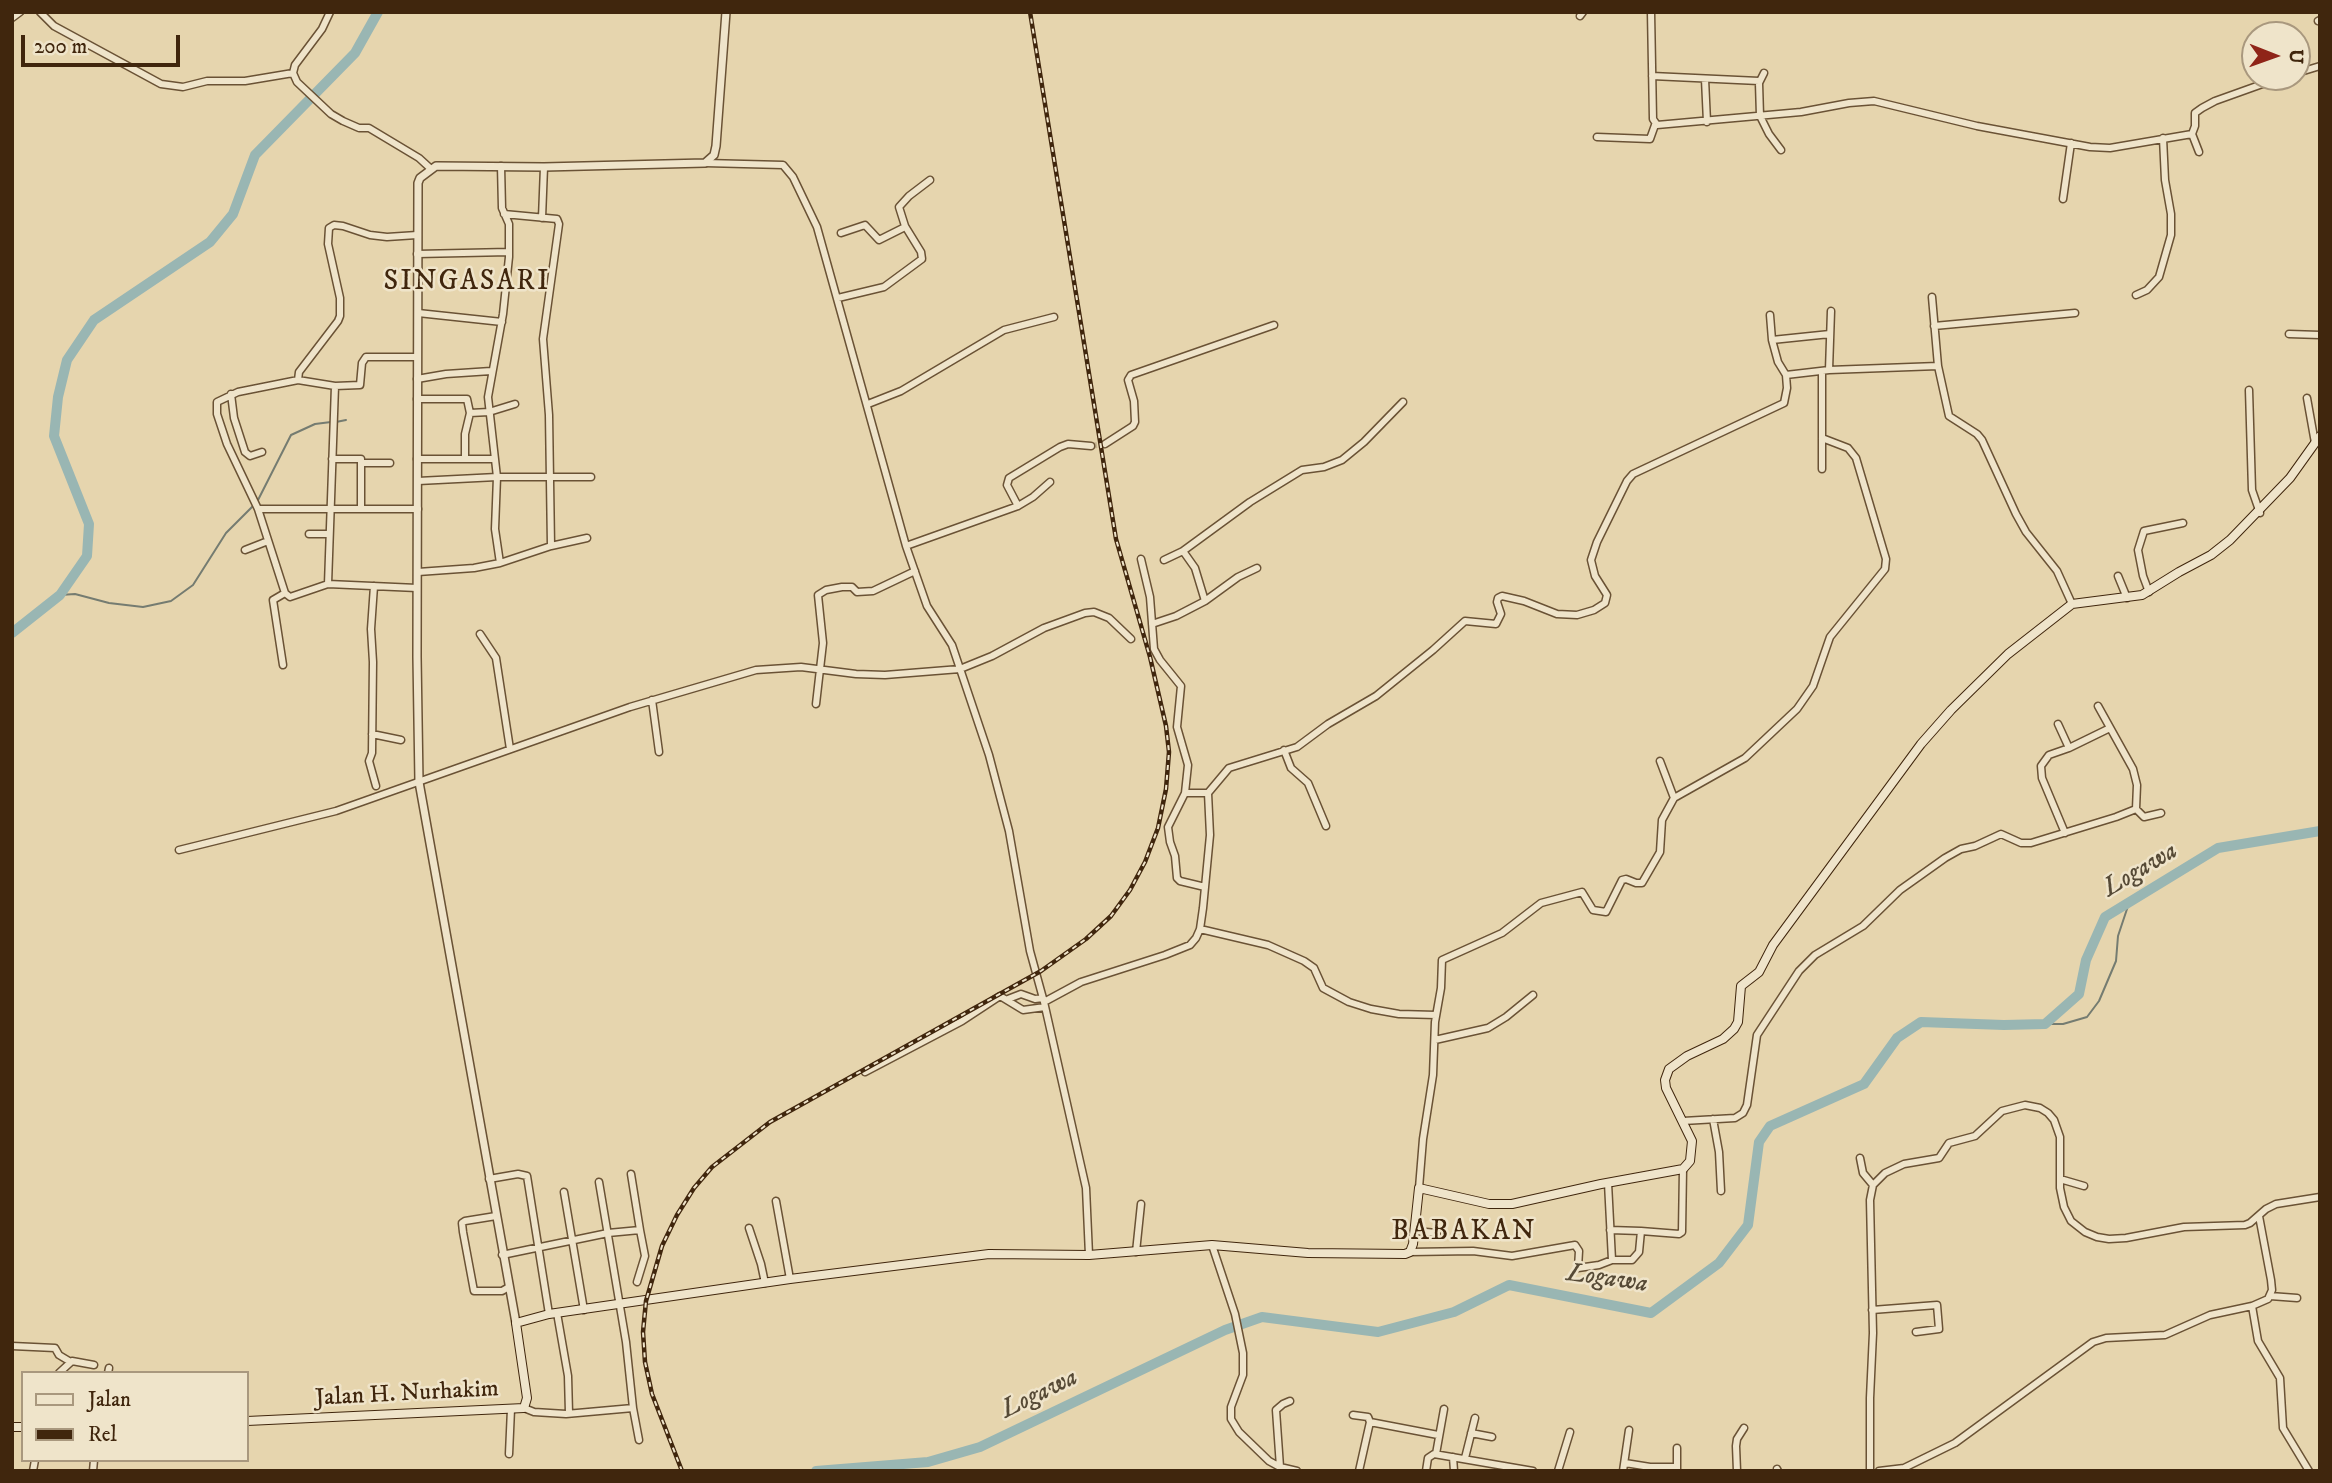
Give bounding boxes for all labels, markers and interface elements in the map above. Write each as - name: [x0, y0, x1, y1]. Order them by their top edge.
- scale bar: [24, 21, 184, 65]
- north arrow: [2241, 21, 2311, 91]
- text: 200 m: [34, 34, 87, 60]
- text: U: [2284, 49, 2307, 64]
- district label: SINGASARI: [385, 266, 549, 300]
- water label: Logawa: [2098, 837, 2184, 905]
- district label: BABAKAN: [1392, 1216, 1536, 1250]
- water label: Logawa: [1564, 1259, 1650, 1301]
- water label: Logawa: [997, 1363, 1083, 1427]
- legend: [21, 1371, 248, 1462]
- street label: Jalan H. Nurhakim: [314, 1376, 500, 1414]
- text: Jalan: [88, 1387, 131, 1413]
- text: Rel: [88, 1422, 117, 1448]

